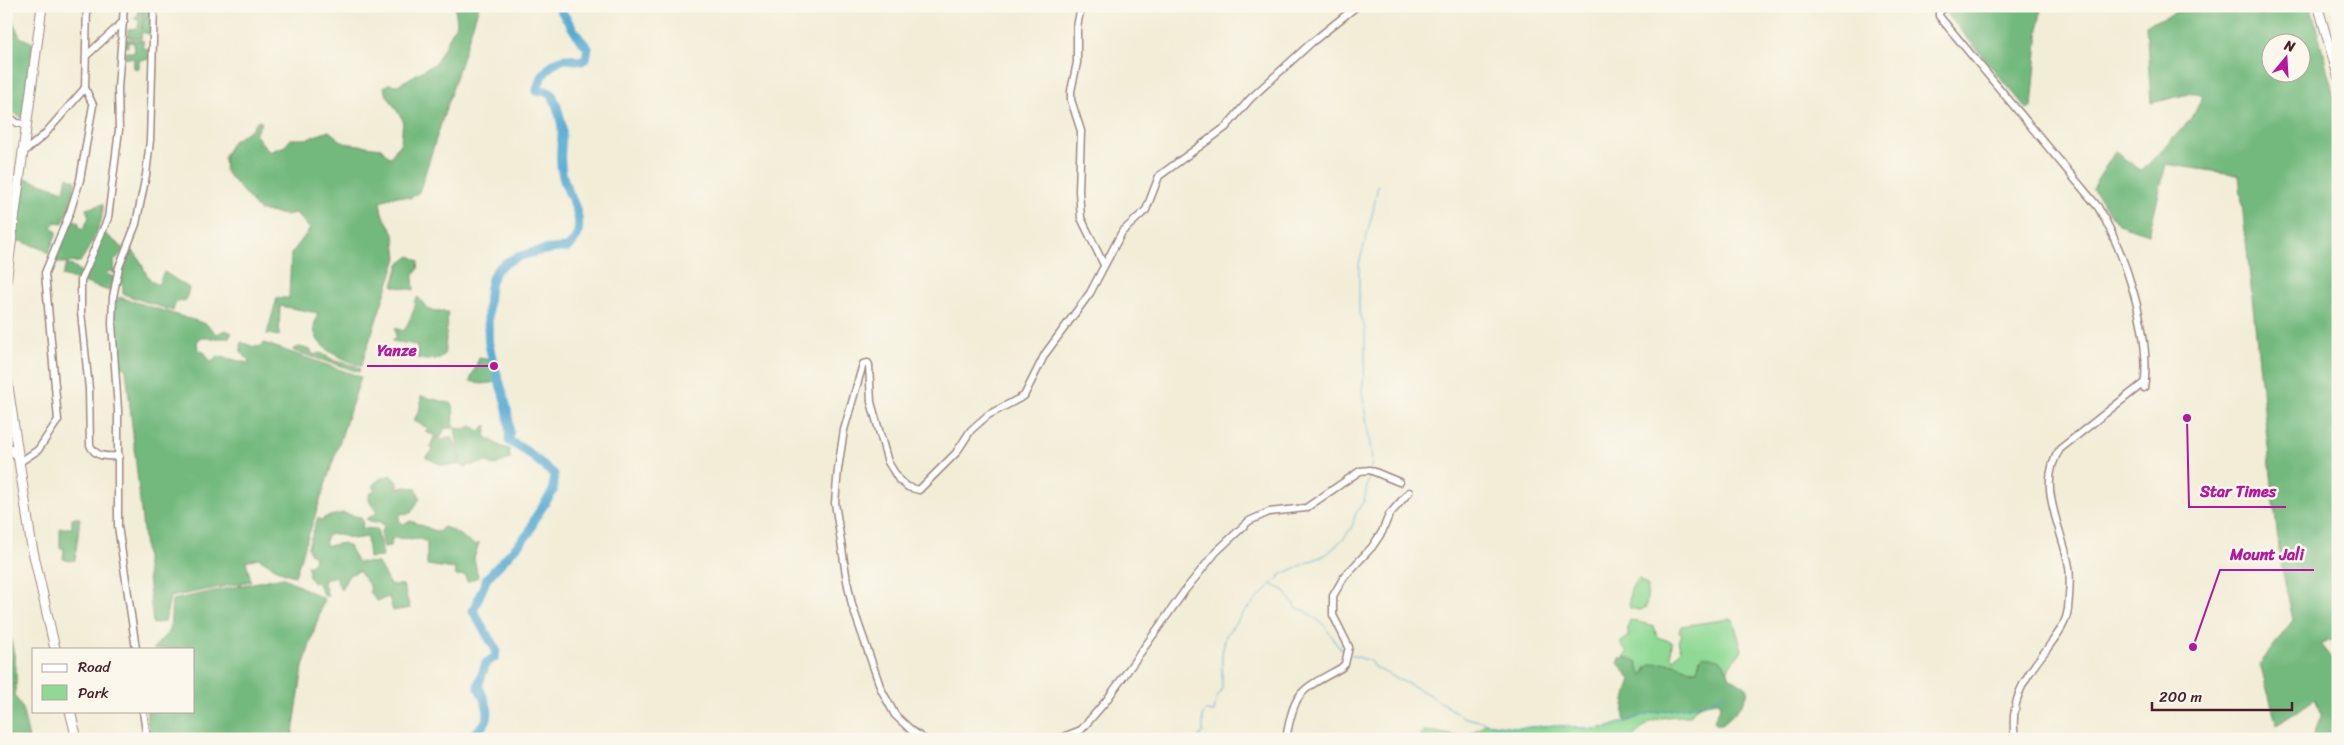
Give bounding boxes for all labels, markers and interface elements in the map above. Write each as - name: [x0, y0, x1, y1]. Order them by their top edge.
- north arrow: [2262, 32, 2312, 82]
- text: N: [2280, 32, 2299, 60]
- callout: Yanze: [367, 335, 427, 366]
- text: Yanze: [377, 336, 418, 365]
- callout: Star Times: [2189, 476, 2286, 507]
- text: Star Times: [2199, 477, 2277, 506]
- callout: Mount Jali: [2220, 539, 2314, 570]
- text: Mount Jali: [2229, 540, 2306, 569]
- legend: [32, 648, 195, 712]
- text: Road: [78, 654, 111, 680]
- text: Park: [78, 680, 109, 706]
- scale bar: [2152, 680, 2292, 712]
- text: 200 m: [2159, 684, 2203, 710]

